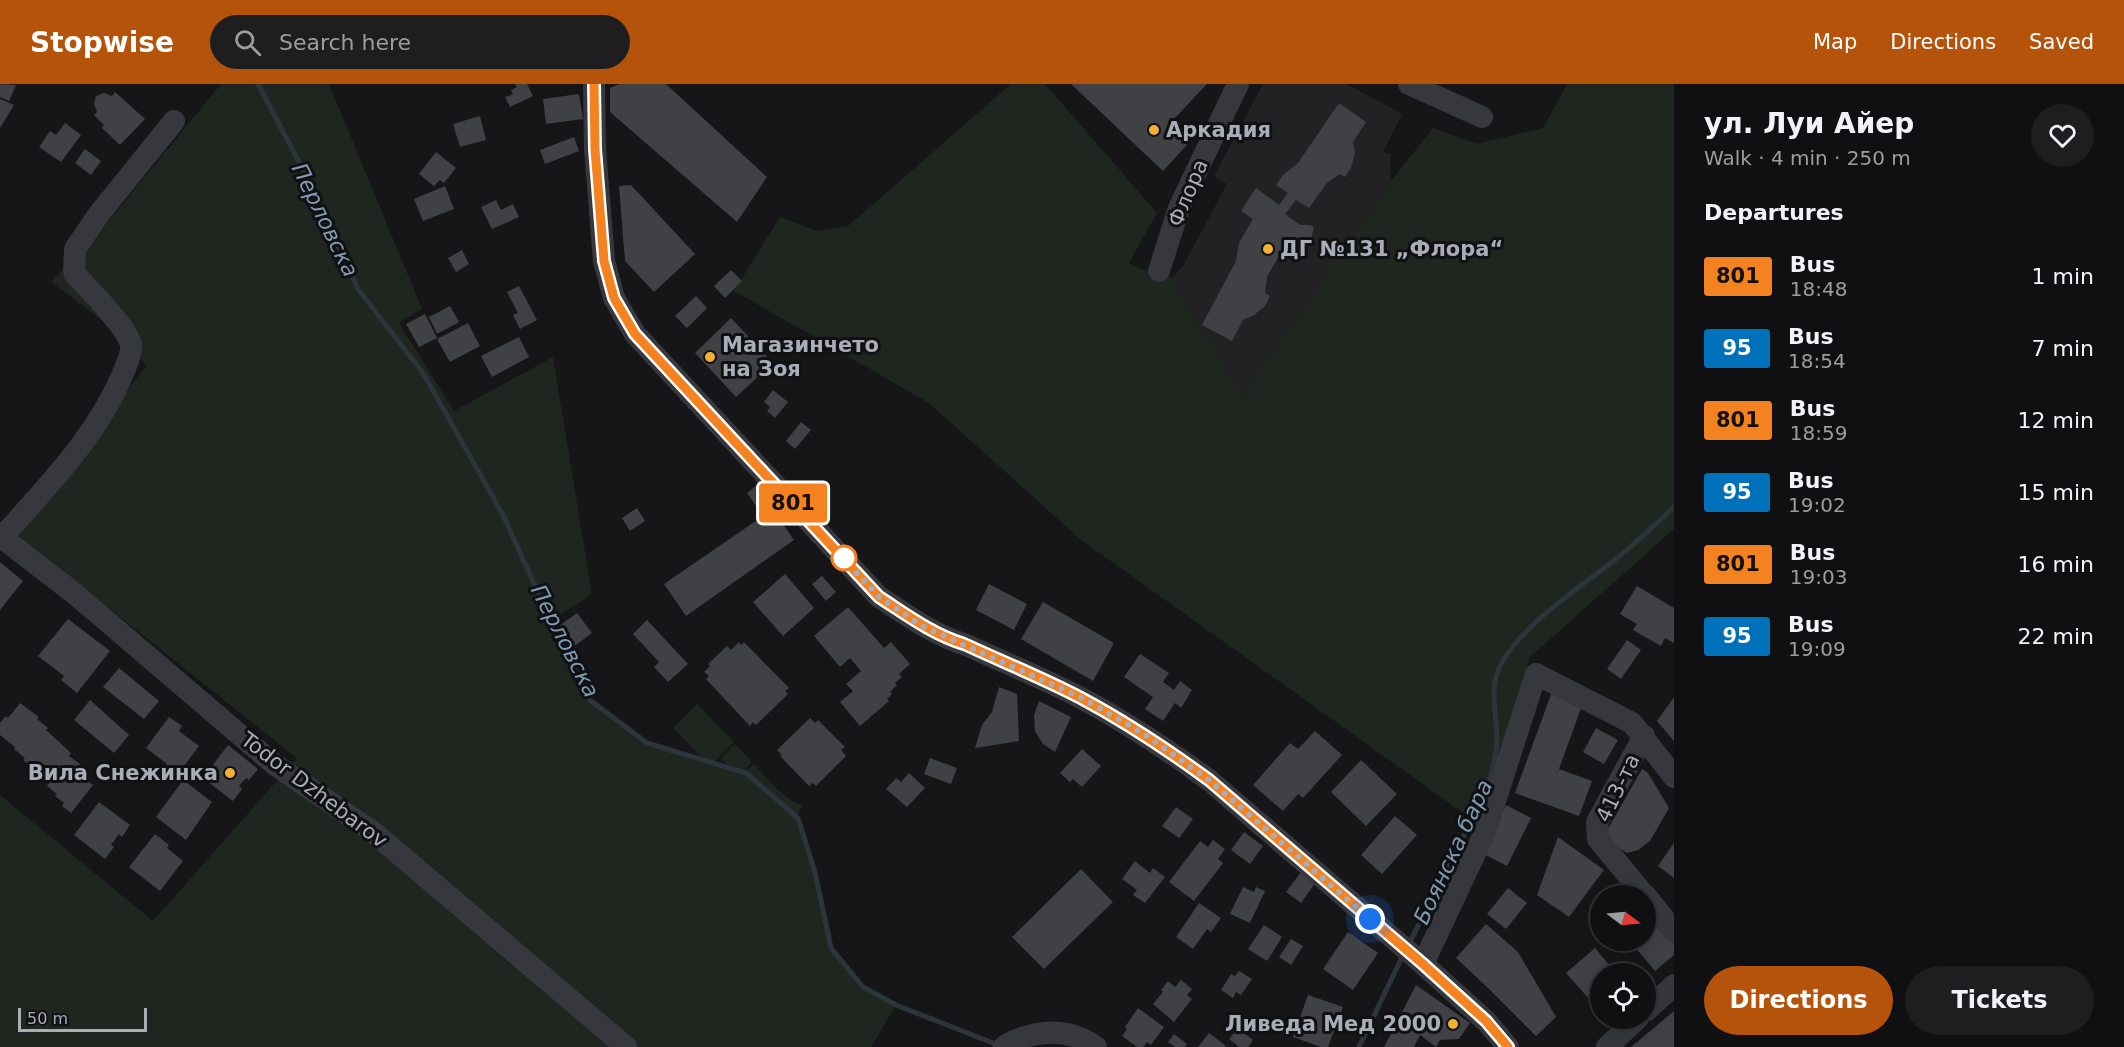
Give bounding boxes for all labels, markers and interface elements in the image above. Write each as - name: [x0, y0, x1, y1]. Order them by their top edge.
- search box: [210, 15, 630, 69]
- text: Stopwise: [30, 26, 174, 59]
- icon: search: [231, 26, 264, 59]
- text: Search here: [279, 30, 411, 55]
- text: Map: [1813, 30, 1857, 54]
- text: Directions: [1890, 30, 1996, 54]
- text: Saved: [2029, 30, 2094, 54]
- button: heart: [2031, 104, 2094, 167]
- text: ул. Луи Айер: [1704, 107, 1914, 140]
- place label: Аркадия: [1166, 118, 1271, 142]
- marker: Аркадия: [1147, 123, 1161, 137]
- text: Walk · 4 min · 250 m: [1704, 146, 1911, 170]
- street label: Флора: [1163, 156, 1213, 230]
- water label: Перловска: [287, 159, 363, 281]
- text: Departures: [1704, 200, 1844, 225]
- place label: ДГ №131 „Флора“: [1280, 237, 1503, 261]
- marker: ДГ №131 „Флора“: [1261, 242, 1275, 256]
- text: Bus: [1790, 252, 1835, 277]
- text: 801: [1716, 264, 1760, 288]
- text: 1 min: [2032, 264, 2094, 289]
- text: 18:48: [1790, 277, 1847, 301]
- text: Bus: [1788, 324, 1834, 349]
- place label: Магазинчето на Зоя: [722, 333, 879, 381]
- text: 95: [1722, 336, 1752, 360]
- text: 7 min: [2032, 336, 2094, 361]
- text: 18:54: [1788, 349, 1846, 373]
- marker: Магазинчето на Зоя: [703, 350, 717, 364]
- text: Bus: [1790, 396, 1835, 421]
- text: 801: [1716, 408, 1760, 432]
- text: 12 min: [2018, 408, 2094, 433]
- text: 18:59: [1790, 421, 1847, 445]
- text: Bus: [1788, 468, 1834, 493]
- text: 95: [1722, 480, 1752, 504]
- text: 15 min: [2018, 480, 2094, 505]
- line badge: 801: [758, 484, 828, 522]
- text: 801: [771, 491, 815, 515]
- text: 19:02: [1788, 493, 1846, 517]
- text: Bus: [1790, 540, 1835, 565]
- unlabelled marker: [831, 545, 857, 571]
- text: 801: [1716, 552, 1760, 576]
- text: 16 min: [2018, 552, 2094, 577]
- text: 19:03: [1790, 565, 1847, 589]
- water label: Перловска: [526, 580, 604, 702]
- text: Bus: [1788, 612, 1834, 637]
- text: 95: [1722, 624, 1752, 648]
- text: 22 min: [2018, 624, 2094, 649]
- text: 19:09: [1788, 637, 1846, 661]
- street label: Todor Dzhebarov: [235, 727, 392, 853]
- street label: 413-та: [1591, 750, 1645, 826]
- place label: Вила Снежинка: [28, 761, 218, 785]
- marker: Вила Снежинка: [223, 766, 237, 780]
- water label: Боянска бара: [1409, 776, 1497, 928]
- north arrow: [1590, 885, 1656, 951]
- map controls: [1590, 885, 1656, 1029]
- your location: [1355, 904, 1385, 934]
- button: locate: [1590, 963, 1656, 1029]
- button: Directions: [1704, 966, 1893, 1035]
- button: Tickets: [1905, 966, 2094, 1035]
- scale bar: [18, 1005, 147, 1032]
- text: 50 m: [27, 1009, 68, 1028]
- place label: Ливеда Мед 2000: [1225, 1012, 1441, 1036]
- marker: Ливеда Мед 2000: [1446, 1017, 1460, 1031]

